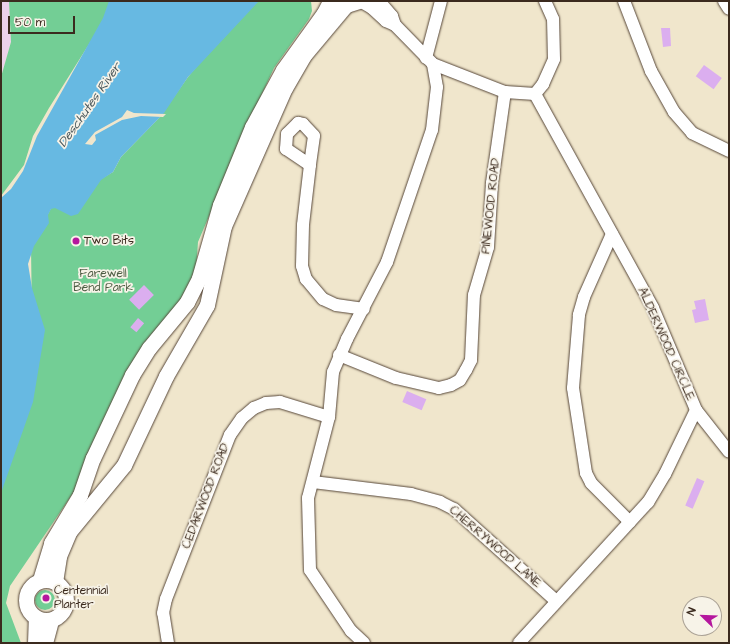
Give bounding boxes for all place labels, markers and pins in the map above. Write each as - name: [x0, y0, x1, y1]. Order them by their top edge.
- place label: Two Bits: [84, 234, 134, 248]
- marker: Two Bits: [71, 236, 81, 246]
- place label: Centennial Planter: [54, 584, 108, 612]
- marker: Centennial Planter: [41, 593, 51, 603]

